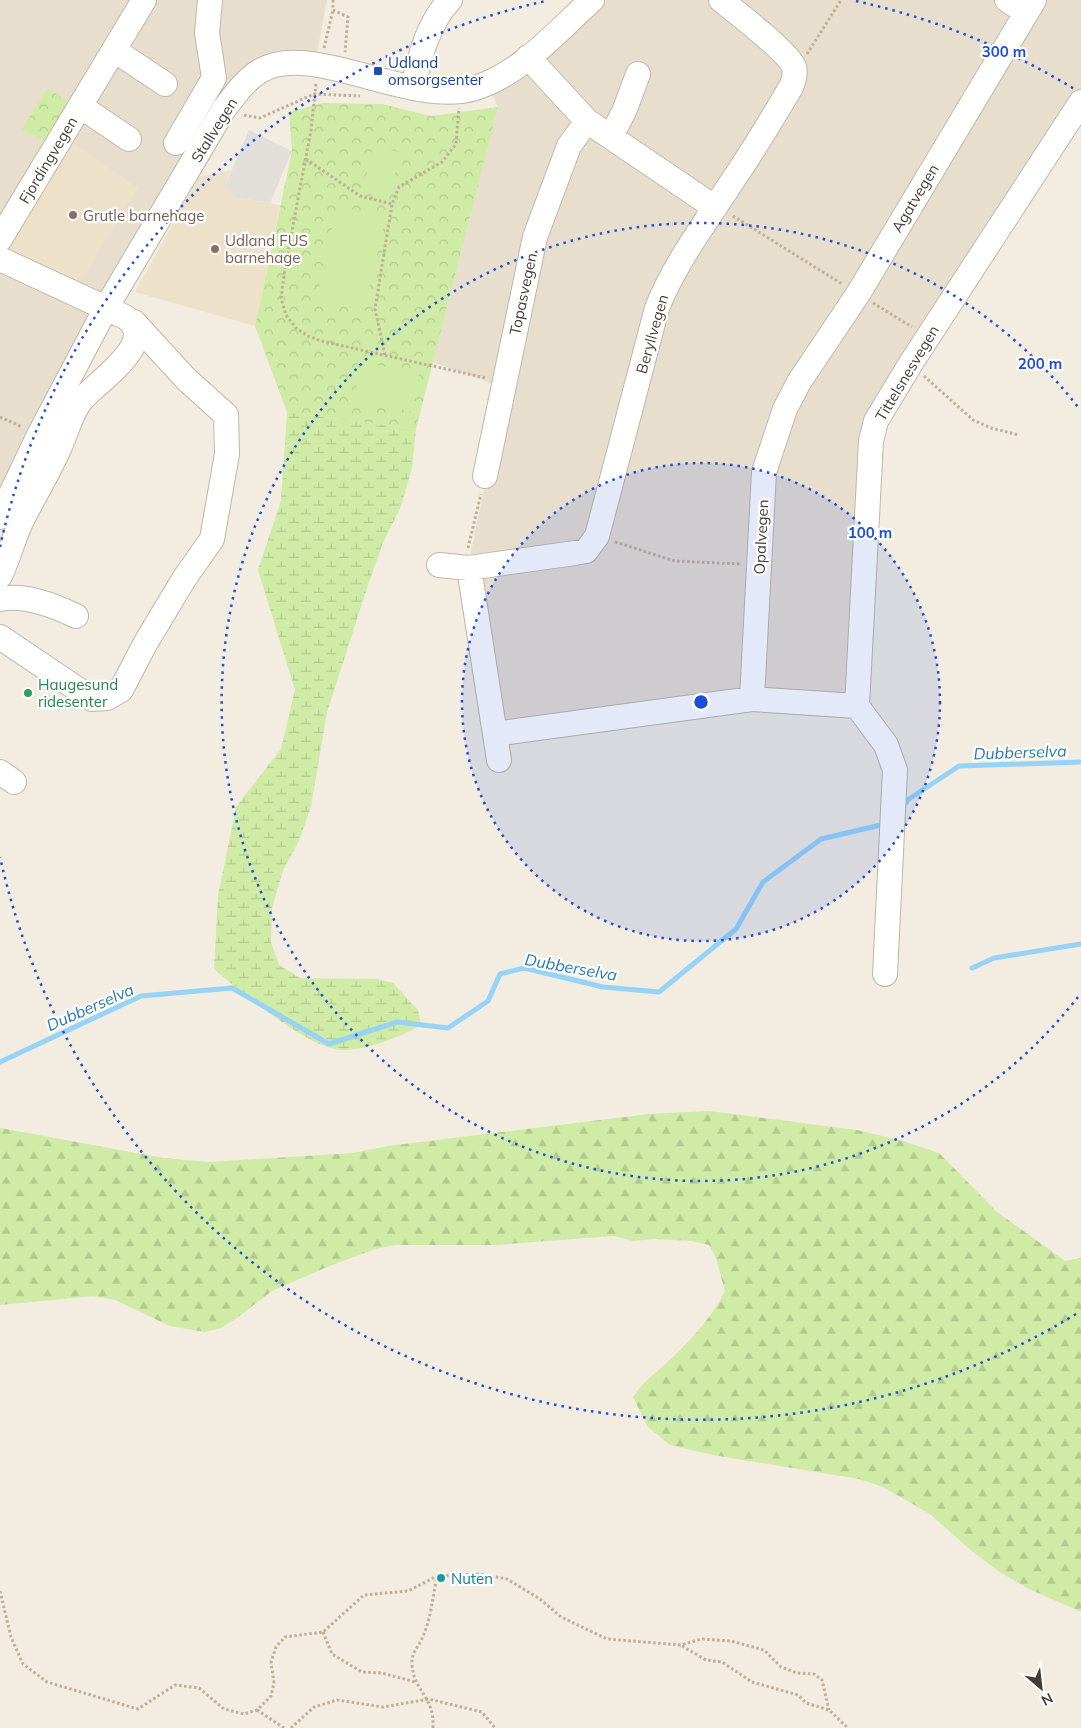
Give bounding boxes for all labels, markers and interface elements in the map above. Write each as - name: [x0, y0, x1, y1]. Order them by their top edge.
- text: 300 m: [982, 42, 1026, 61]
- place label: Udland omsorgsenter: [388, 53, 484, 89]
- marker: Udland omsorgsenter: [372, 65, 384, 77]
- street label: Stallvegen: [187, 94, 241, 166]
- street label: Fjordingvegen: [15, 113, 81, 207]
- street label: Agatvegen: [887, 160, 943, 236]
- place label: Grutle barnehage: [83, 206, 204, 225]
- marker: Grutle barnehage: [67, 209, 79, 221]
- place label: Udland FUS barnehage: [225, 231, 308, 267]
- marker: Udland FUS barnehage: [209, 243, 221, 255]
- street label: Topasvegen: [505, 251, 541, 337]
- street label: Beryllvegen: [632, 292, 672, 376]
- street label: Tittelsnesvegen: [871, 322, 943, 424]
- text: 200 m: [1018, 354, 1062, 373]
- street label: Opalvegen: [750, 499, 772, 575]
- text: 100 m: [848, 523, 892, 542]
- place label: Haugesund ridesenter: [38, 675, 118, 711]
- marker: Haugesund ridesenter: [22, 687, 34, 699]
- centre of rings: [692, 693, 710, 711]
- water label: Dubberselva: [973, 740, 1067, 764]
- water label: Dubberselva: [523, 949, 619, 985]
- water label: Dubberselva: [43, 979, 137, 1035]
- place label: Nuten: [451, 1569, 493, 1588]
- marker: Nuten: [435, 1572, 447, 1584]
- north arrow: [1016, 1663, 1066, 1713]
- text: N: [1038, 1689, 1056, 1710]

